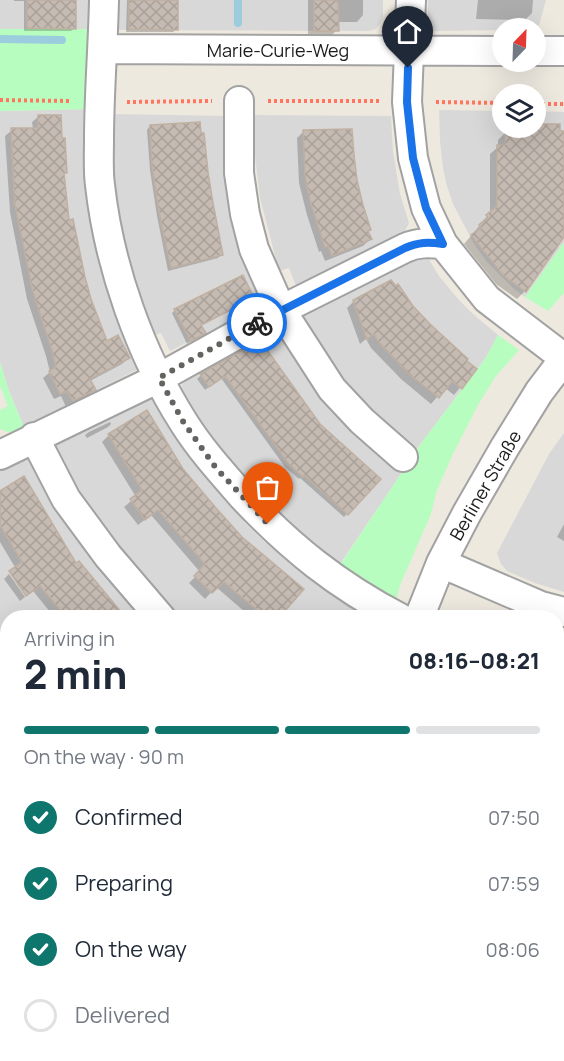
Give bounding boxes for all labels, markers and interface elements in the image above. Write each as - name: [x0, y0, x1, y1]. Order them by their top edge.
- pin: [382, 6, 433, 68]
- icon: home: [391, 15, 424, 48]
- north arrow: [492, 18, 546, 72]
- map controls: [492, 18, 546, 138]
- street label: Marie-Curie-Weg: [207, 38, 349, 62]
- button: layers: [492, 84, 546, 138]
- courier: [227, 293, 287, 353]
- icon: bike: [241, 307, 274, 340]
- street label: Berliner Straße: [444, 426, 526, 544]
- pin: [242, 462, 293, 524]
- icon: bag: [251, 471, 284, 504]
- text: Arriving in: [24, 625, 115, 652]
- text: 08:16–08:21: [408, 646, 540, 676]
- text: 2 min: [24, 647, 127, 701]
- text: On the way · 90 m: [24, 743, 184, 770]
- icon: check: [24, 801, 57, 834]
- text: Confirmed: [75, 802, 183, 832]
- text: 07:50: [488, 804, 540, 831]
- icon: check: [24, 867, 57, 900]
- text: Preparing: [75, 868, 173, 898]
- text: 07:59: [488, 870, 540, 897]
- icon: check: [24, 933, 57, 966]
- text: On the way: [75, 934, 187, 964]
- text: 08:06: [486, 936, 540, 963]
- text: Delivered: [75, 1000, 170, 1030]

